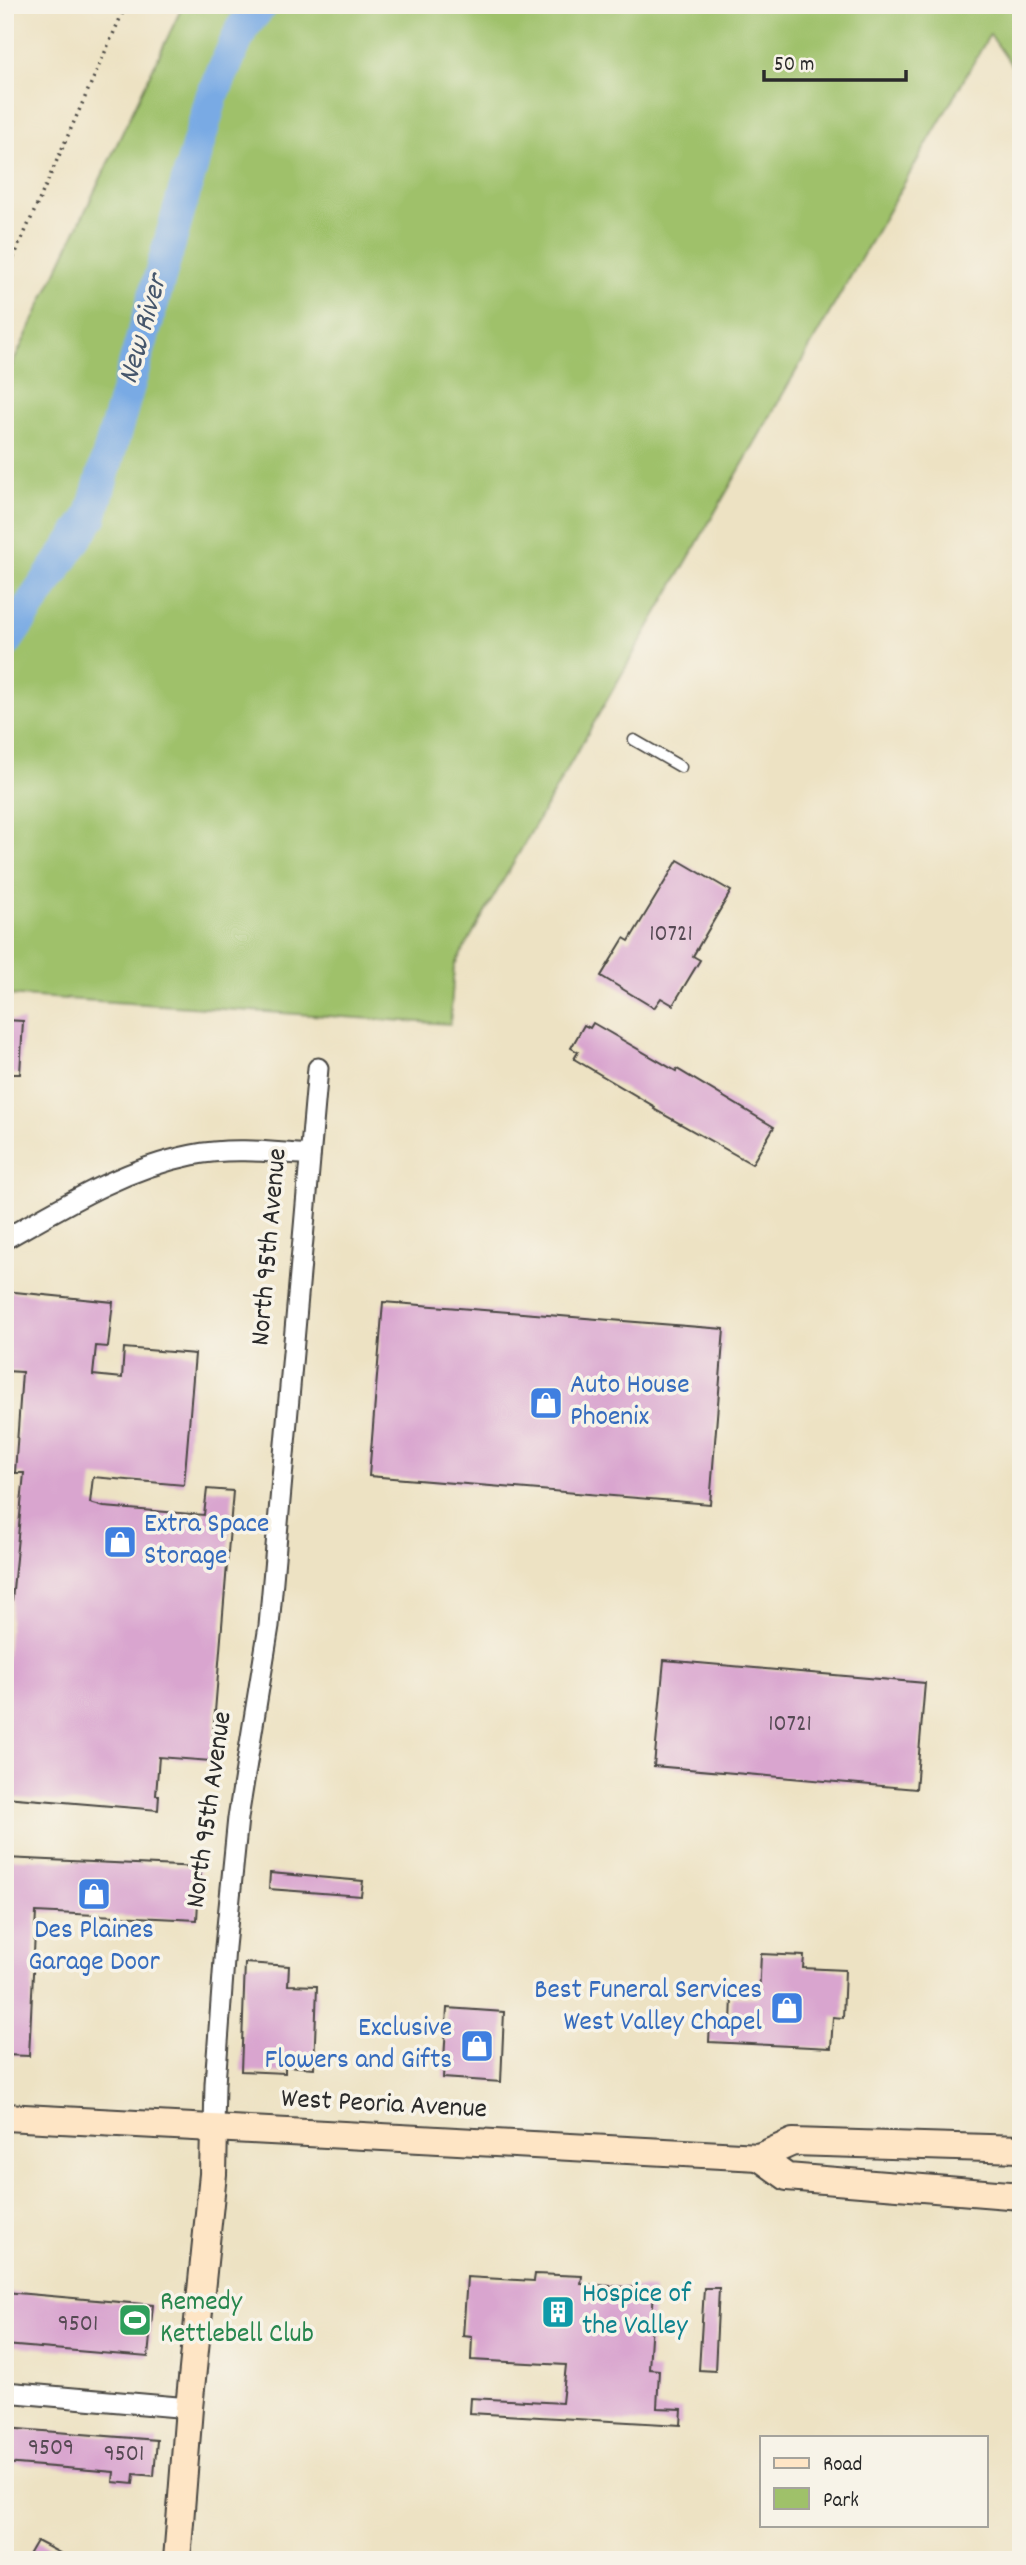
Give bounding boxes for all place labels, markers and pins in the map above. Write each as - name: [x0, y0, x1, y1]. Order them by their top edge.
- place label: Auto House Phoenix: [570, 1367, 690, 1439]
- shop icon: Auto House Phoenix: [527, 1384, 565, 1422]
- place label: Extra Space Storage: [144, 1506, 269, 1578]
- shop icon: Extra Space Storage: [101, 1523, 139, 1561]
- shop icon: Des Plaines Garage Door: [75, 1875, 113, 1913]
- place label: Des Plaines Garage Door: [28, 1912, 160, 1984]
- place label: Best Funeral Services West Valley Chapel: [534, 1972, 762, 2044]
- shop icon: Best Funeral Services West Valley Chapel: [768, 1989, 806, 2027]
- place label: Exclusive Flowers and Gifts: [265, 2010, 452, 2082]
- shop icon: Exclusive Flowers and Gifts: [458, 2027, 496, 2065]
- place label: Hospice of the Valley: [582, 2276, 692, 2348]
- place label: Remedy Kettlebell Club: [160, 2284, 314, 2356]
- building icon: Hospice of the Valley: [539, 2293, 577, 2331]
- sports icon: Remedy Kettlebell Club: [116, 2301, 154, 2339]

